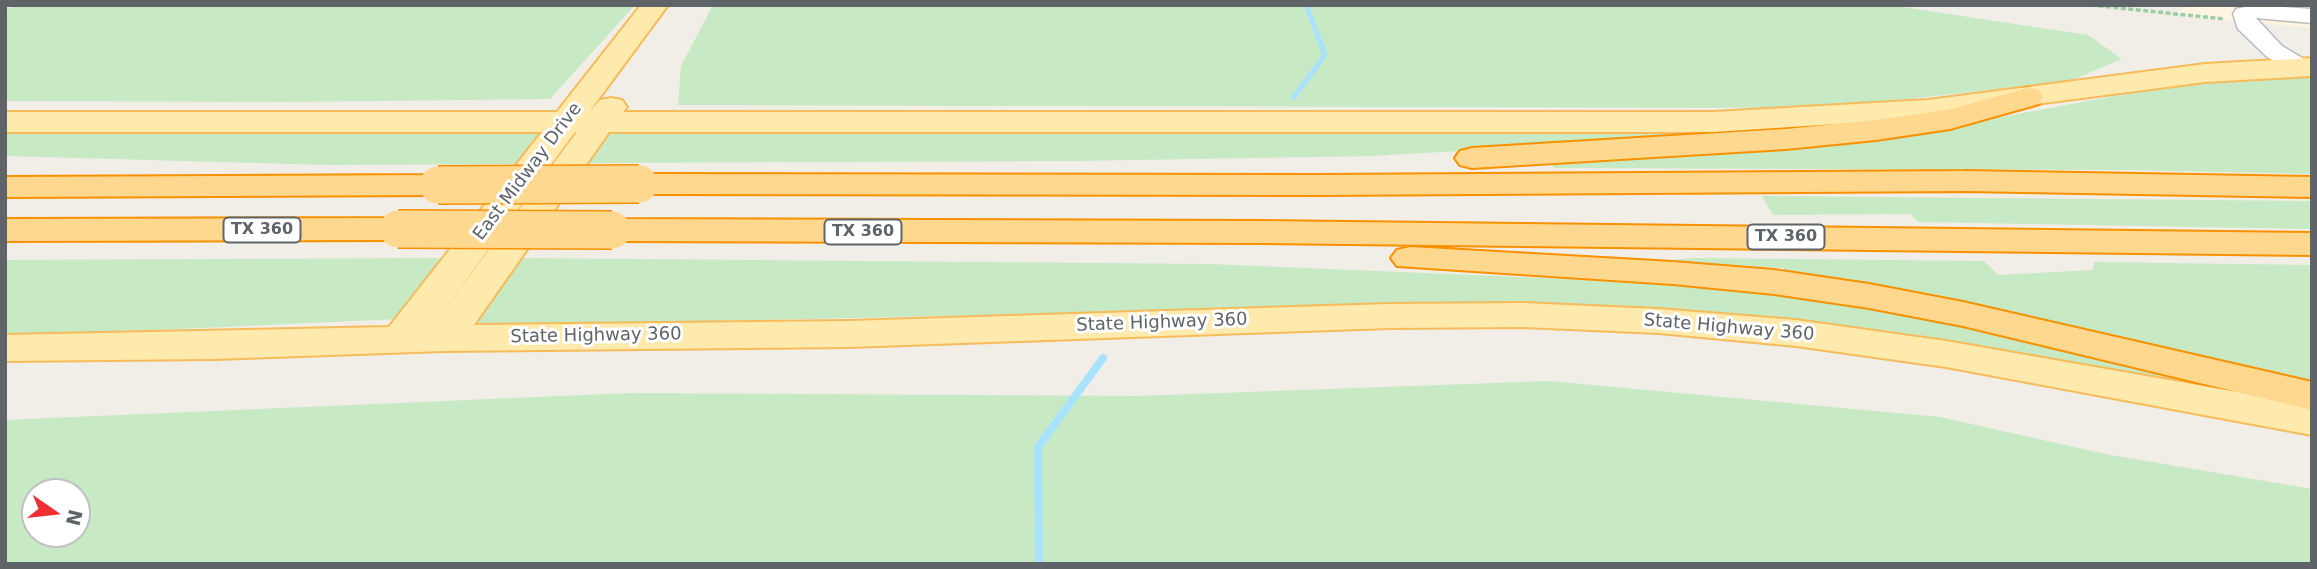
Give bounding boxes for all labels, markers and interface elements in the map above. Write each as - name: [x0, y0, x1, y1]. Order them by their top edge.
- street label: East Midway Drive: [469, 99, 587, 245]
- road number: TX 360: [224, 218, 300, 242]
- road number: TX 360: [824, 220, 902, 244]
- road number: TX 360: [1748, 224, 1824, 249]
- street label: State Highway 360: [1076, 309, 1248, 337]
- street label: State Highway 360: [1643, 310, 1815, 346]
- street label: State Highway 360: [510, 324, 682, 348]
- north arrow: [21, 478, 91, 548]
- text: N: [62, 507, 87, 528]

